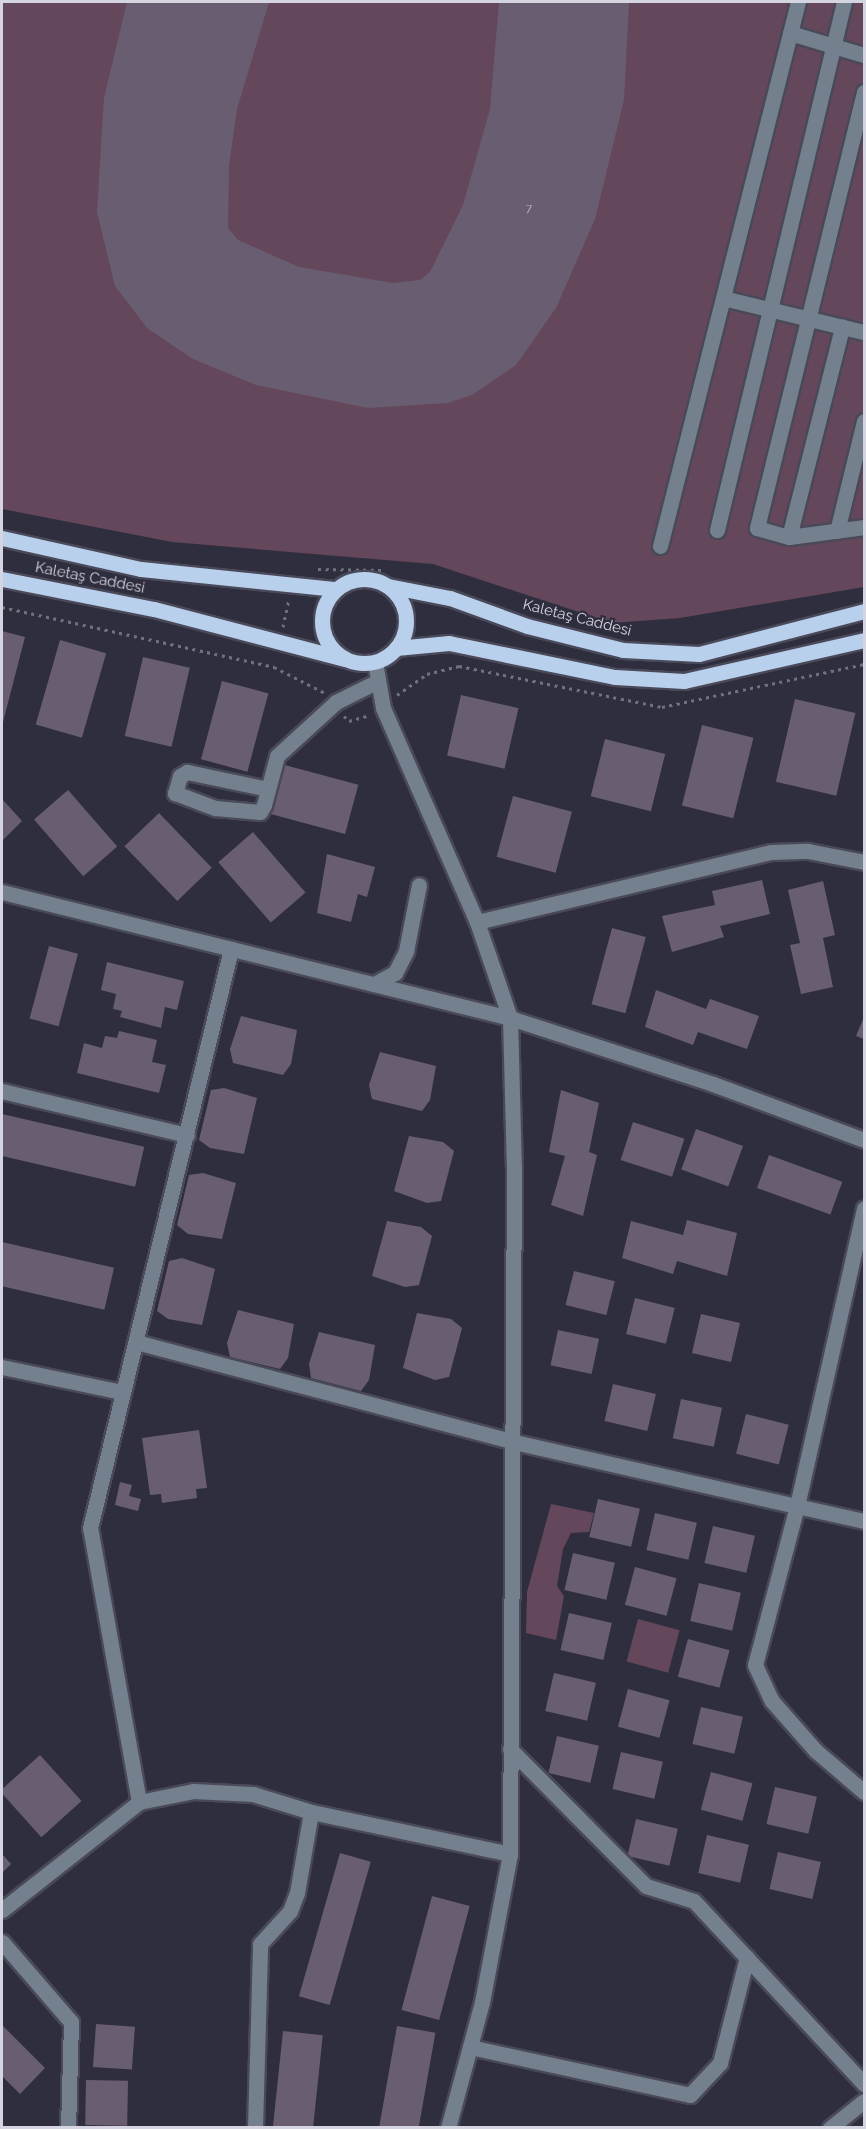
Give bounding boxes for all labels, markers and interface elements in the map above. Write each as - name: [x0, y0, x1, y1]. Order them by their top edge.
- house number: 7: [526, 202, 532, 216]
- street label: Kaletaş Caddesi: [34, 559, 146, 597]
- street label: Kaletaş Caddesi: [521, 596, 633, 640]

